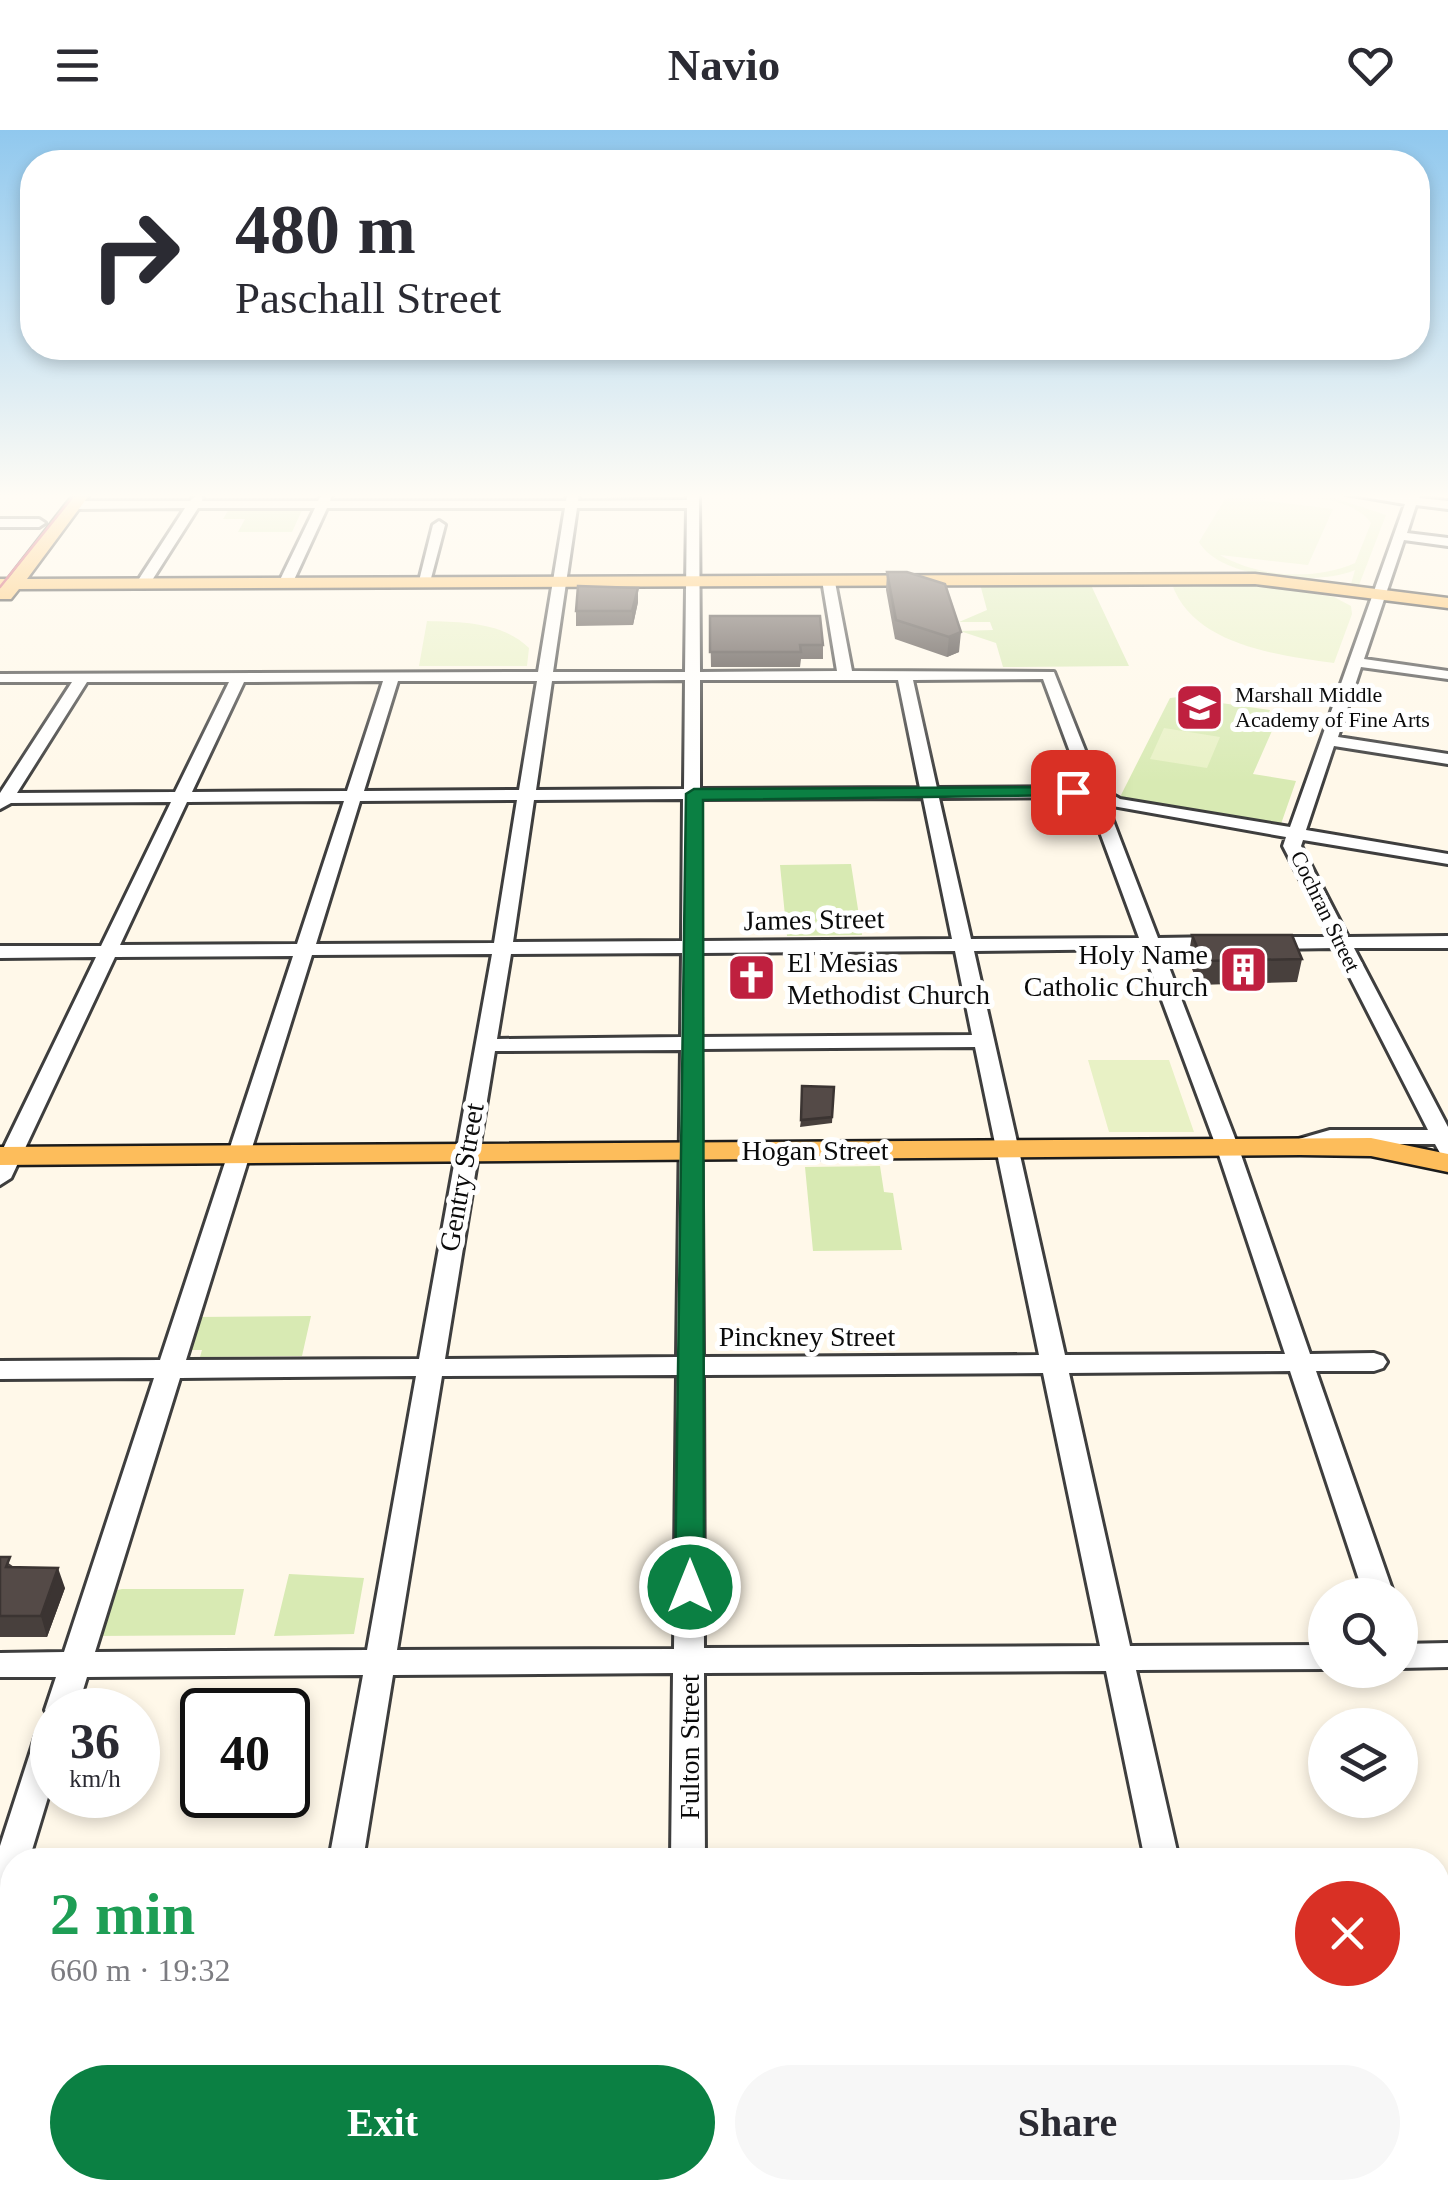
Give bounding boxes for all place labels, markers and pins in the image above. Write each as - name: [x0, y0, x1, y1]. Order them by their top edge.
- school or university icon: Marshall Middle Academy of Fine Arts: [1174, 681, 1226, 733]
- place label: Marshall Middle Academy of Fine Arts: [1235, 682, 1430, 732]
- pin: [1031, 750, 1116, 835]
- place label: Holy Name Catholic Church: [1024, 939, 1208, 1002]
- building icon: Holy Name Catholic Church: [1217, 944, 1269, 996]
- place label: El Mesias Methodist Church: [787, 947, 990, 1010]
- church icon: El Mesias Methodist Church: [726, 952, 778, 1004]

